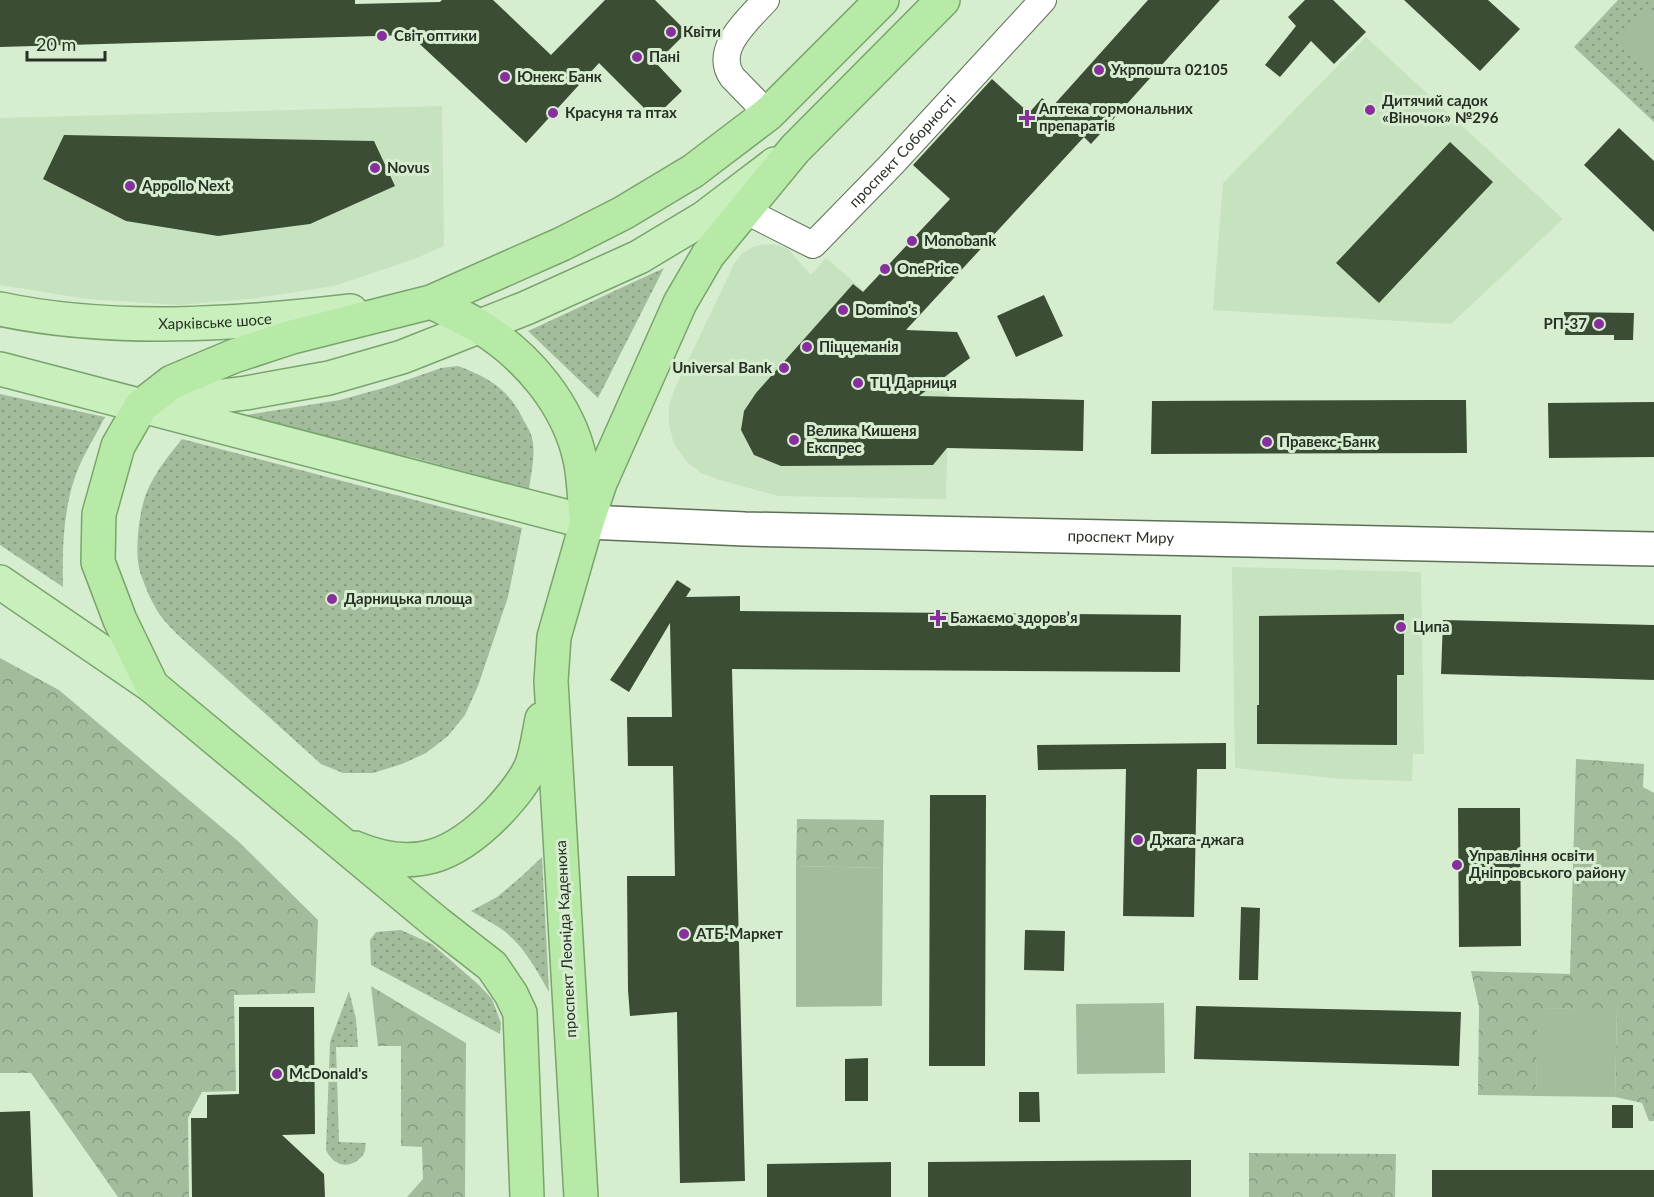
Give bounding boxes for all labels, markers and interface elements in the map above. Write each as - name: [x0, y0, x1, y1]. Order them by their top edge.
- place label: Квіти: [683, 22, 721, 40]
- scale bar: [27, 24, 105, 62]
- marker: Квіти: [664, 25, 678, 39]
- place label: Світ оптики: [394, 26, 477, 44]
- marker: Світ оптики: [375, 29, 389, 43]
- text: 20 m: [36, 33, 76, 55]
- place label: Пані: [649, 47, 680, 65]
- marker: Пані: [630, 50, 644, 64]
- place label: Укрпошта 02105: [1110, 60, 1228, 78]
- marker: Укрпошта 02105: [1092, 63, 1106, 77]
- place label: Юнекс Банк: [517, 67, 603, 85]
- marker: Юнекс Банк: [498, 70, 512, 84]
- street label: проспект Соборності: [845, 91, 959, 211]
- place label: Дитячий садок «Віночок» №296: [1382, 91, 1499, 126]
- place label: Аптека гормональних препаратів: [1038, 99, 1193, 134]
- place label: Красуня та птах: [565, 103, 677, 121]
- marker: Дитячий садок «Віночок» №296: [1363, 103, 1377, 117]
- marker: Красуня та птах: [546, 106, 560, 120]
- marker: Аптека гормональних препаратів: [1020, 111, 1034, 125]
- place label: Novus: [387, 158, 430, 176]
- marker: Novus: [368, 161, 382, 175]
- place label: Appollo Next: [141, 176, 231, 194]
- marker: Appollo Next: [123, 179, 137, 193]
- place label: Monobank: [924, 231, 997, 249]
- marker: Monobank: [905, 234, 919, 248]
- place label: OnePrice: [897, 259, 959, 277]
- marker: OnePrice: [878, 262, 892, 276]
- place label: Domino's: [855, 300, 918, 318]
- marker: Domino's: [836, 303, 850, 317]
- street label: Харківське шосе: [158, 309, 272, 332]
- place label: РП-37: [1544, 314, 1587, 332]
- marker: РП-37: [1592, 317, 1606, 331]
- place label: Піццеманія: [819, 337, 899, 355]
- marker: Піццеманія: [800, 340, 814, 354]
- place label: Universal Bank: [672, 358, 773, 376]
- marker: Universal Bank: [777, 361, 791, 375]
- place label: ТЦ Дарниця: [870, 373, 957, 391]
- marker: ТЦ Дарниця: [851, 376, 865, 390]
- place label: Велика Кишеня Експрес: [806, 421, 917, 456]
- place label: Правекс-Банк: [1279, 432, 1377, 450]
- marker: Велика Кишеня Експрес: [787, 433, 801, 447]
- marker: Правекс-Банк: [1260, 435, 1274, 449]
- street label: проспект Миру: [1067, 526, 1174, 546]
- place label: Дарницька площа: [344, 589, 472, 607]
- marker: Дарницька площа: [325, 592, 339, 606]
- place label: Бажаємо здоровʼя: [950, 608, 1078, 626]
- marker: Бажаємо здоровʼя: [931, 611, 945, 625]
- place label: Ципа: [1413, 617, 1450, 635]
- marker: Ципа: [1394, 620, 1408, 634]
- place label: Джага-джага: [1150, 830, 1244, 848]
- marker: Джага-джага: [1131, 833, 1145, 847]
- street label: проспект Леоніда Каденюка: [551, 840, 579, 1038]
- place label: Управління освіти Дніпровського району: [1468, 846, 1626, 881]
- marker: Управління освіти Дніпровського району: [1450, 858, 1464, 872]
- place label: АТБ-Маркет: [695, 924, 783, 942]
- marker: АТБ-Маркет: [677, 927, 691, 941]
- place label: McDonald's: [289, 1064, 368, 1082]
- marker: McDonald's: [270, 1067, 284, 1081]

